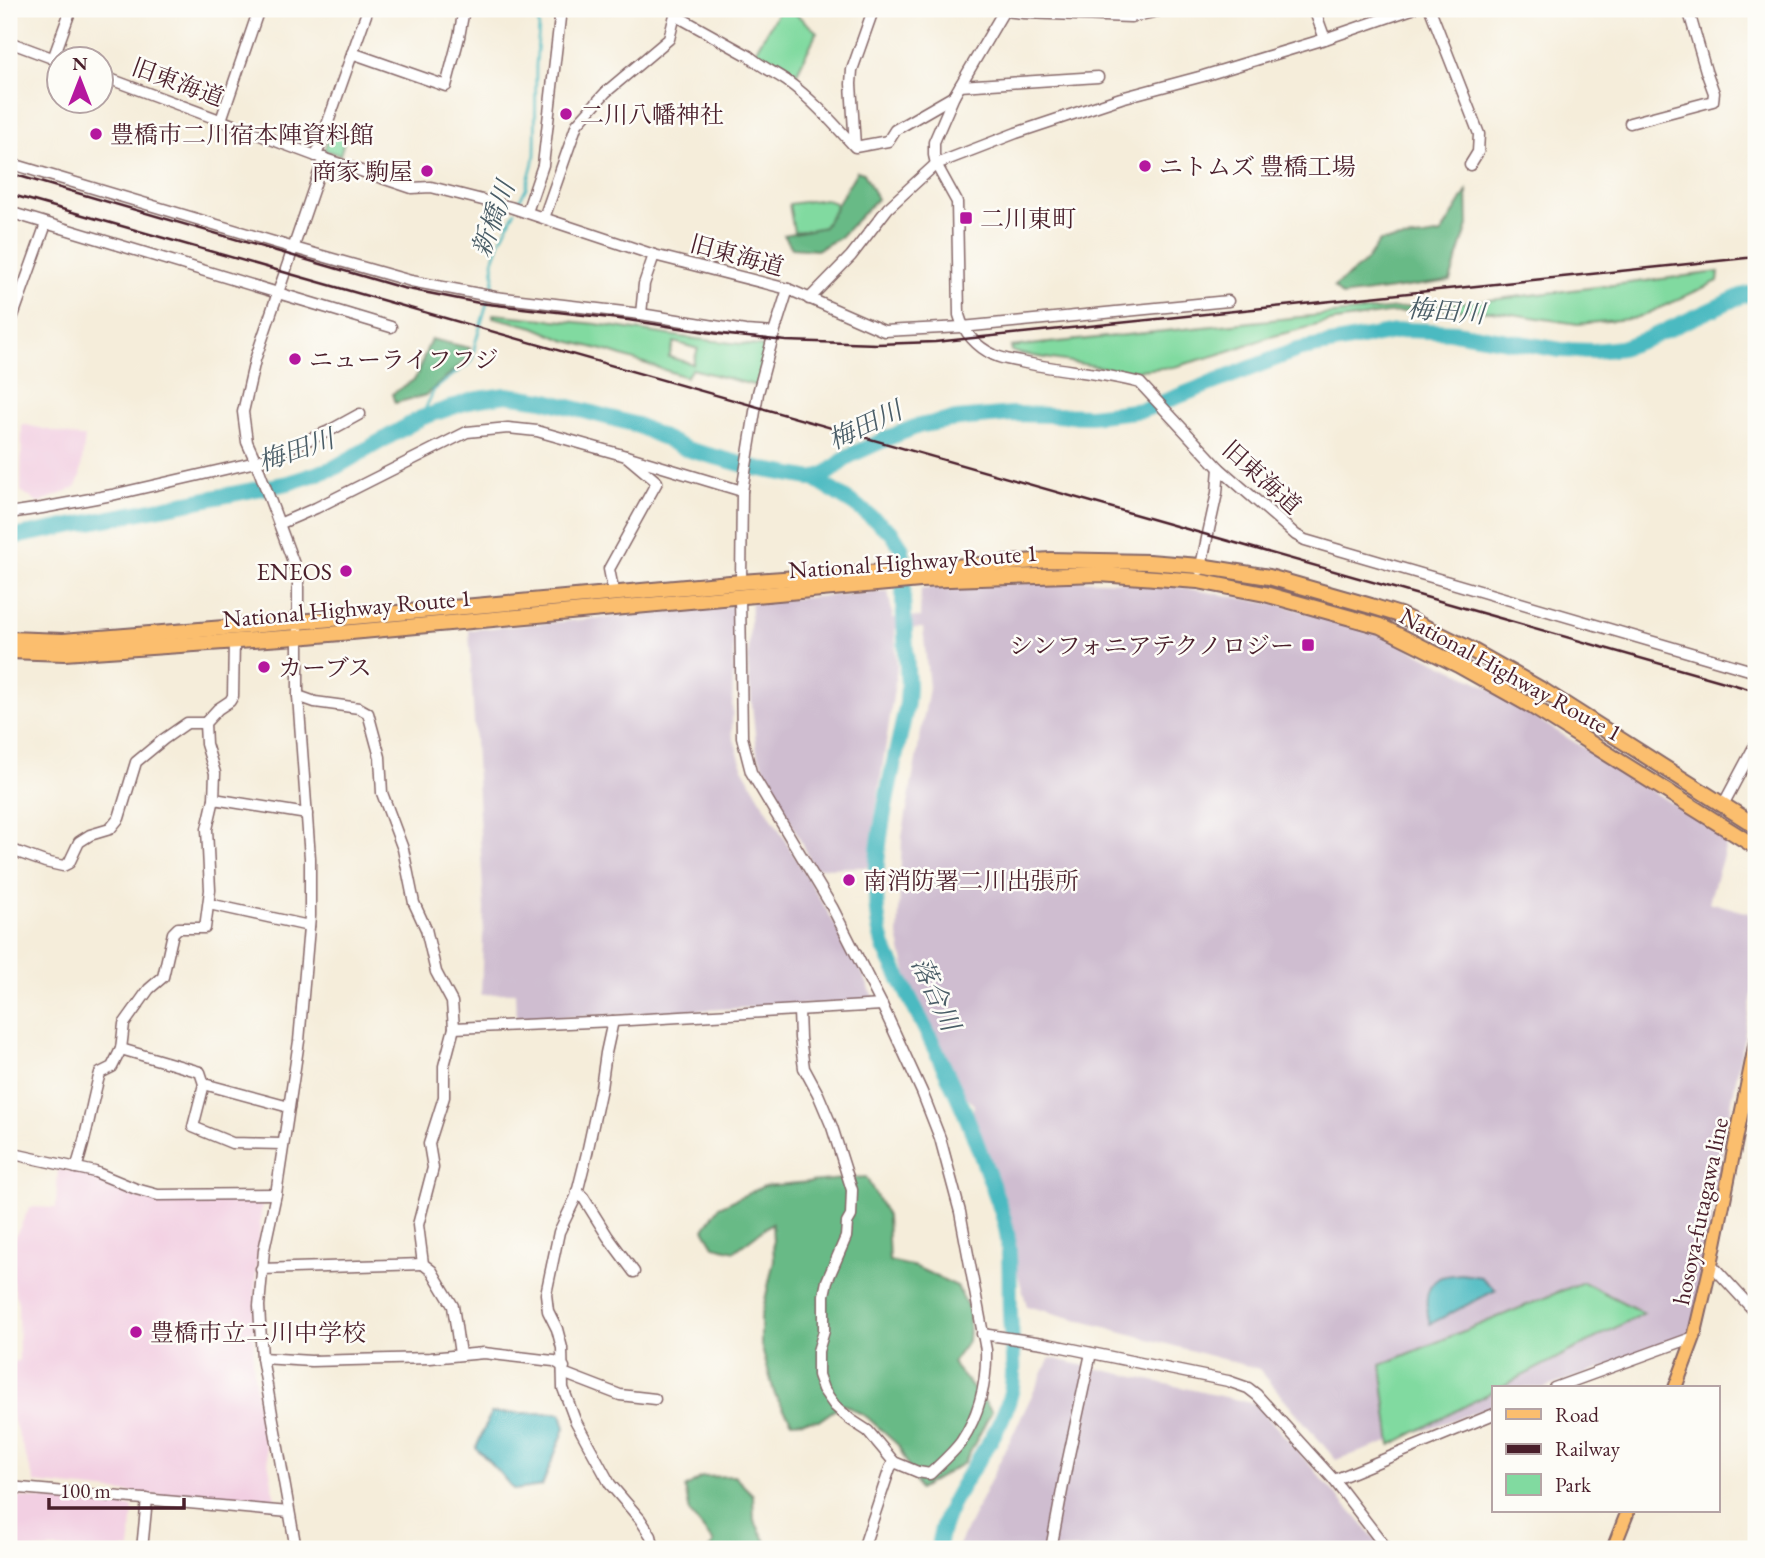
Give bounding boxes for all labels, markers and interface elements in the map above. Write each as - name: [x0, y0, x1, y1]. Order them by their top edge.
- north arrow: [46, 46, 116, 116]
- text: N: [72, 51, 88, 76]
- street label: 旧東海道: [128, 51, 228, 113]
- place label: 二川八幡神社: [580, 99, 724, 130]
- marker: 二川八幡神社: [558, 106, 574, 122]
- place label: 豊橋市二川宿本陣資料館: [110, 119, 374, 150]
- marker: 豊橋市二川宿本陣資料館: [88, 126, 104, 142]
- place label: ニトムズ 豊橋工場: [1159, 151, 1356, 182]
- place label: 商家 駒屋: [312, 156, 413, 187]
- marker: ニトムズ 豊橋工場: [1137, 158, 1153, 174]
- marker: 商家 駒屋: [419, 163, 435, 179]
- water label: 新橋川: [464, 174, 523, 261]
- place label: 二川東町: [980, 203, 1076, 234]
- marker: 二川東町: [958, 210, 974, 226]
- street label: 旧東海道: [687, 228, 787, 282]
- water label: 梅田川: [1406, 291, 1489, 331]
- place label: ニューライフフジ: [309, 344, 499, 375]
- marker: ニューライフフジ: [287, 351, 303, 367]
- water label: 梅田川: [822, 392, 910, 457]
- water label: 梅田川: [254, 420, 341, 479]
- street label: 旧東海道: [1216, 433, 1308, 521]
- street label: National Highway Route 1: [787, 537, 1039, 585]
- place label: ENEOS: [256, 556, 332, 587]
- marker: ENEOS: [338, 563, 354, 579]
- street label: National Highway Route 1: [221, 582, 473, 634]
- street label: National Highway Route 1: [1394, 600, 1628, 748]
- place label: シンフォニアテクノロジー: [1009, 630, 1294, 661]
- marker: シンフォニアテクノロジー: [1300, 637, 1316, 653]
- place label: カーブス: [278, 652, 372, 683]
- marker: カーブス: [256, 659, 272, 675]
- place label: 南消防署二川出張所: [863, 865, 1079, 896]
- marker: 南消防署二川出張所: [841, 872, 857, 888]
- water label: 落合川: [904, 951, 969, 1039]
- street label: hosoya-futagawa line: [1665, 1115, 1735, 1307]
- place label: 豊橋市立二川中学校: [150, 1317, 366, 1348]
- marker: 豊橋市立二川中学校: [128, 1324, 144, 1340]
- legend: [1492, 1386, 1720, 1512]
- text: Road: [1555, 1401, 1599, 1428]
- text: Railway: [1555, 1435, 1621, 1462]
- scale bar: [49, 1467, 184, 1511]
- text: Park: [1555, 1471, 1592, 1498]
- text: 100 m: [60, 1477, 111, 1504]

